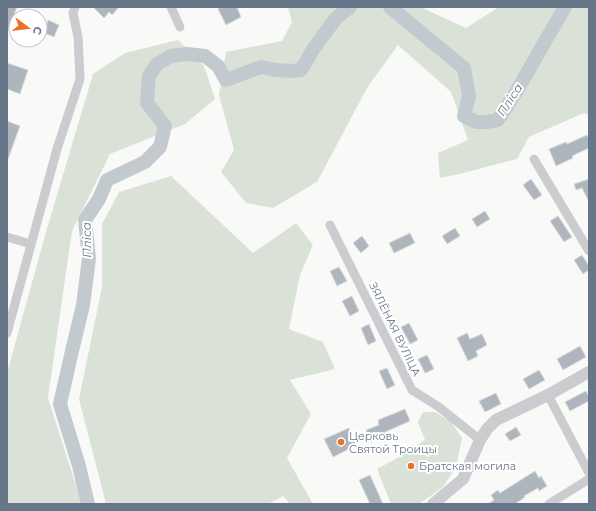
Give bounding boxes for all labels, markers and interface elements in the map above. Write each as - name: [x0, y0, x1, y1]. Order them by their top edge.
- north arrow: [8, 8, 48, 48]
- text: С: [30, 25, 45, 36]
- water label: Пліса: [494, 81, 526, 119]
- water label: Пліса: [79, 222, 94, 258]
- street label: ЗЯЛЁНАЯ ВУЛІЦА: [366, 280, 424, 379]
- place label: Церковь Святой Троицы: [349, 429, 437, 456]
- marker: Церковь Святой Троицы: [336, 437, 346, 447]
- place label: Братская могила: [419, 459, 516, 473]
- marker: Братская могила: [406, 461, 416, 471]

